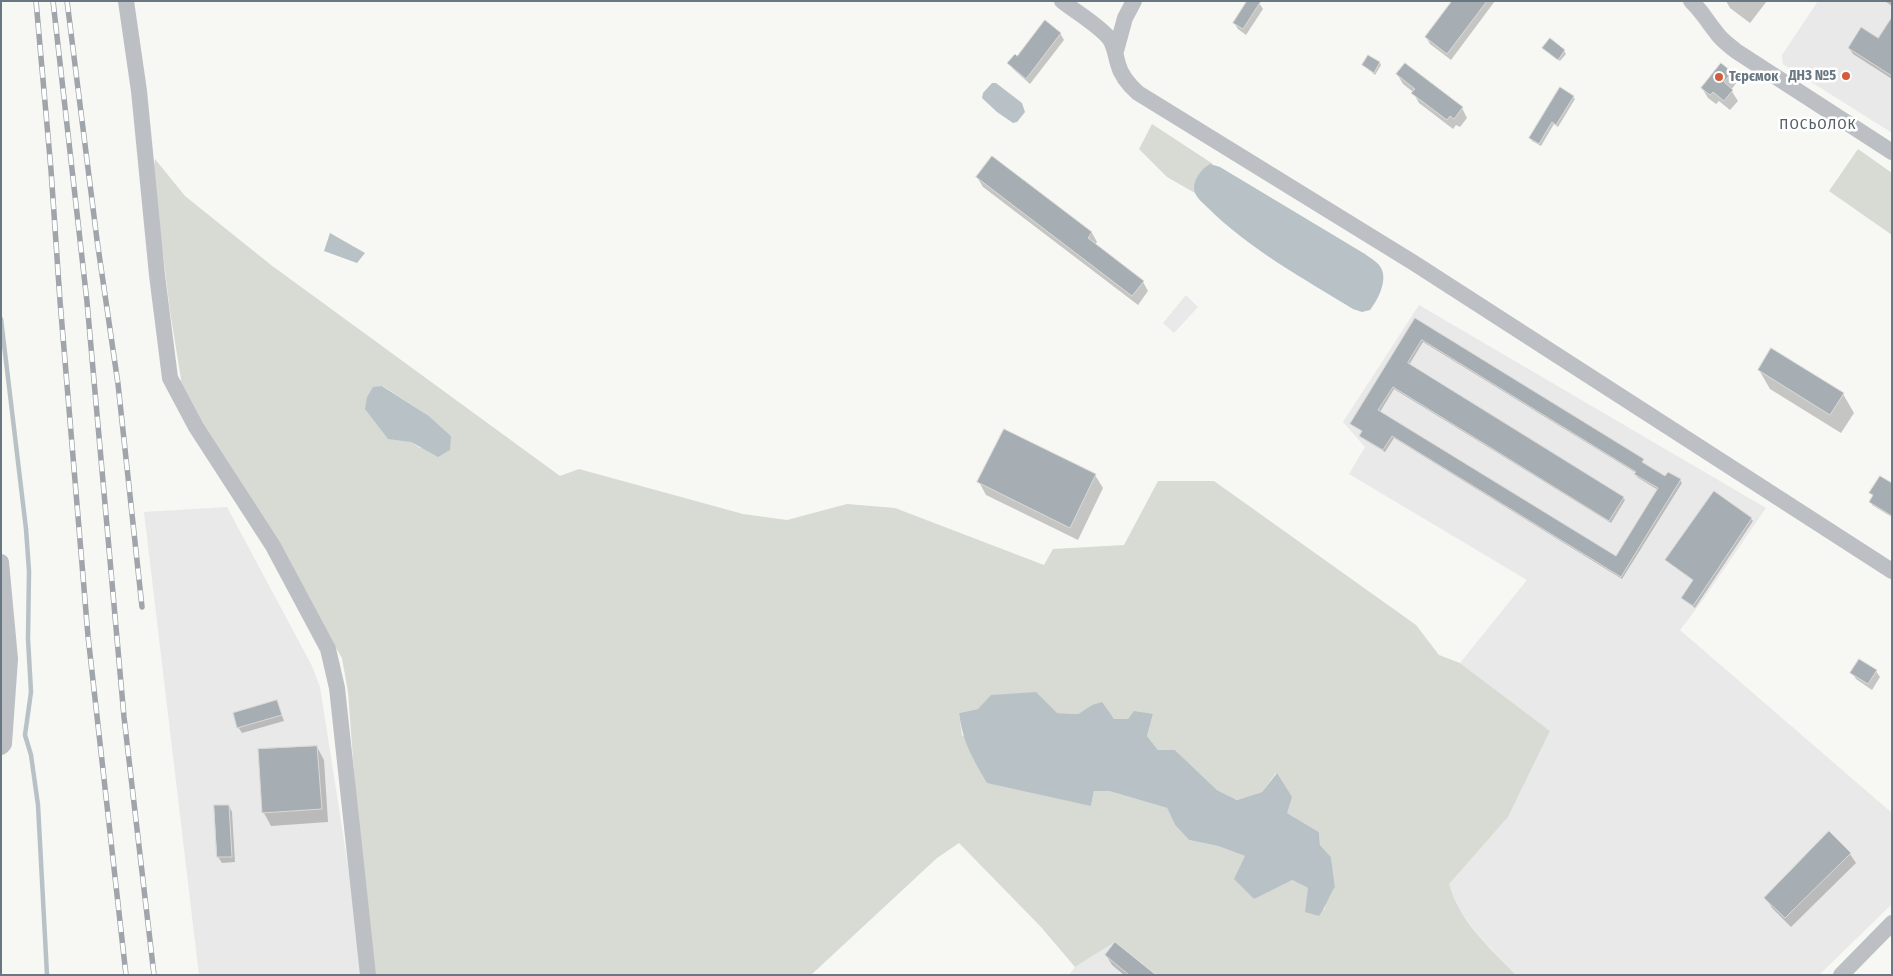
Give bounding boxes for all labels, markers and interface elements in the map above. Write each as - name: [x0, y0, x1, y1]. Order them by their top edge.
- place label: ДНЗ №5: [1788, 68, 1836, 84]
- place label: Тєрємок: [1729, 69, 1778, 85]
- marker: ДНЗ №5: [1840, 70, 1852, 82]
- marker: Тєрємок: [1713, 71, 1725, 83]
- district label: ПОСЬОЛОК: [1778, 116, 1858, 134]

